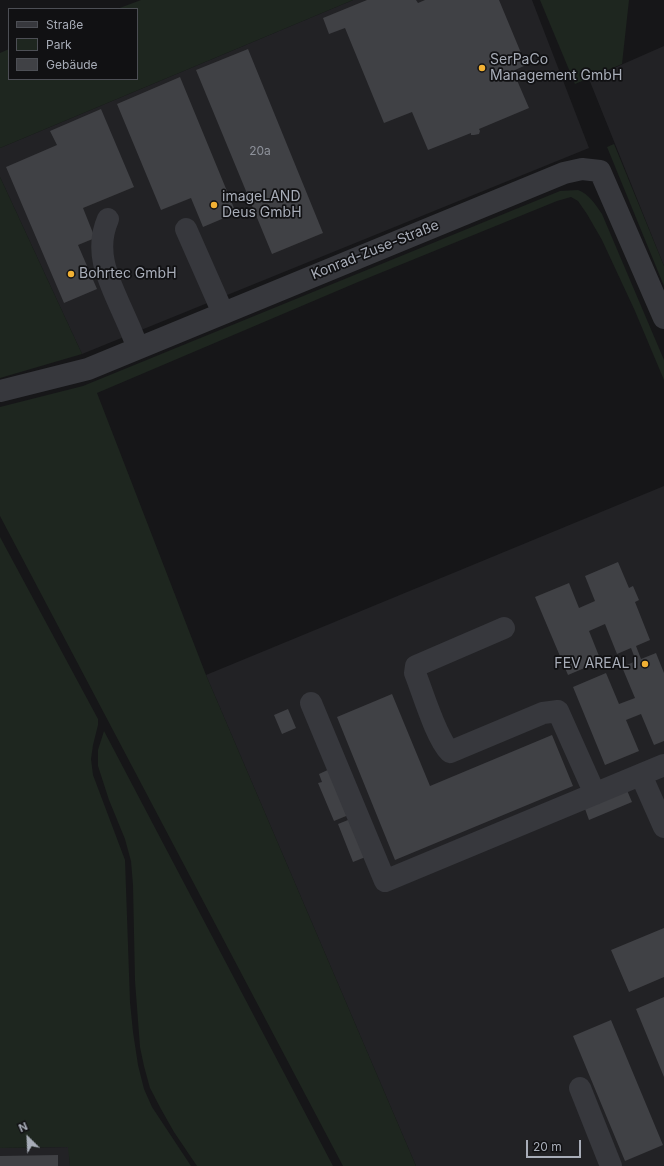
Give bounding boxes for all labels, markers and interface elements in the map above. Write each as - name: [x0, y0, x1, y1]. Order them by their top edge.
- legend: [8, 8, 138, 80]
- text: Straße: [46, 17, 83, 32]
- text: Park: [46, 37, 72, 52]
- place label: SerPaCo Management GmbH: [490, 52, 622, 84]
- text: Gebäude: [46, 57, 98, 72]
- marker: SerPaCo Management GmbH: [477, 63, 487, 73]
- house number: 20a: [249, 144, 271, 158]
- place label: imageLAND Deus GmbH: [222, 189, 302, 222]
- marker: imageLAND Deus GmbH: [209, 200, 219, 210]
- street label: Konrad-Zuse-Straße: [309, 217, 441, 283]
- place label: Bohrtec GmbH: [79, 266, 177, 282]
- marker: Bohrtec GmbH: [66, 269, 76, 279]
- place label: FEV AREAL I: [554, 656, 637, 672]
- marker: FEV AREAL I: [640, 659, 650, 669]
- north arrow: [8, 1118, 48, 1158]
- text: N: [16, 1119, 30, 1135]
- scale bar: [528, 1132, 583, 1158]
- text: 20 m: [533, 1139, 562, 1154]

